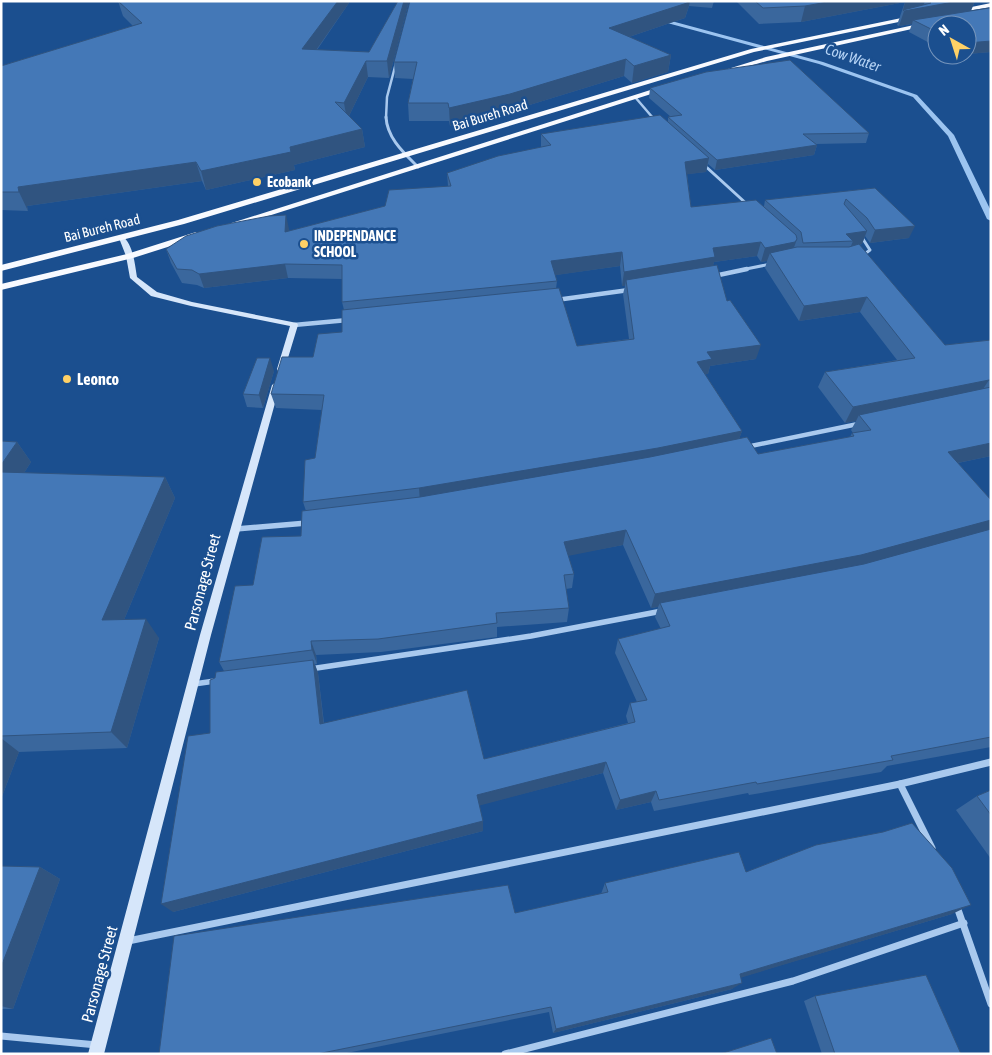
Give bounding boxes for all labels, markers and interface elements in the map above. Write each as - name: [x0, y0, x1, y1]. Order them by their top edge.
- north arrow: [927, 15, 977, 65]
- text: N: [936, 21, 952, 39]
- water label: Cow Water: [823, 40, 884, 75]
- street label: Bai Bureh Road: [451, 96, 529, 134]
- place label: Ecobank: [267, 174, 312, 190]
- marker: Ecobank: [251, 176, 263, 188]
- street label: Bai Bureh Road: [62, 211, 142, 245]
- place label: INDEPENDANCE SCHOOL: [314, 228, 396, 260]
- marker: INDEPENDANCE SCHOOL: [298, 238, 310, 250]
- place label: Leonco: [77, 370, 120, 388]
- marker: Leonco: [61, 373, 73, 385]
- street label: Parsonage Street: [180, 531, 225, 632]
- street label: Parsonage Street: [77, 923, 122, 1024]

